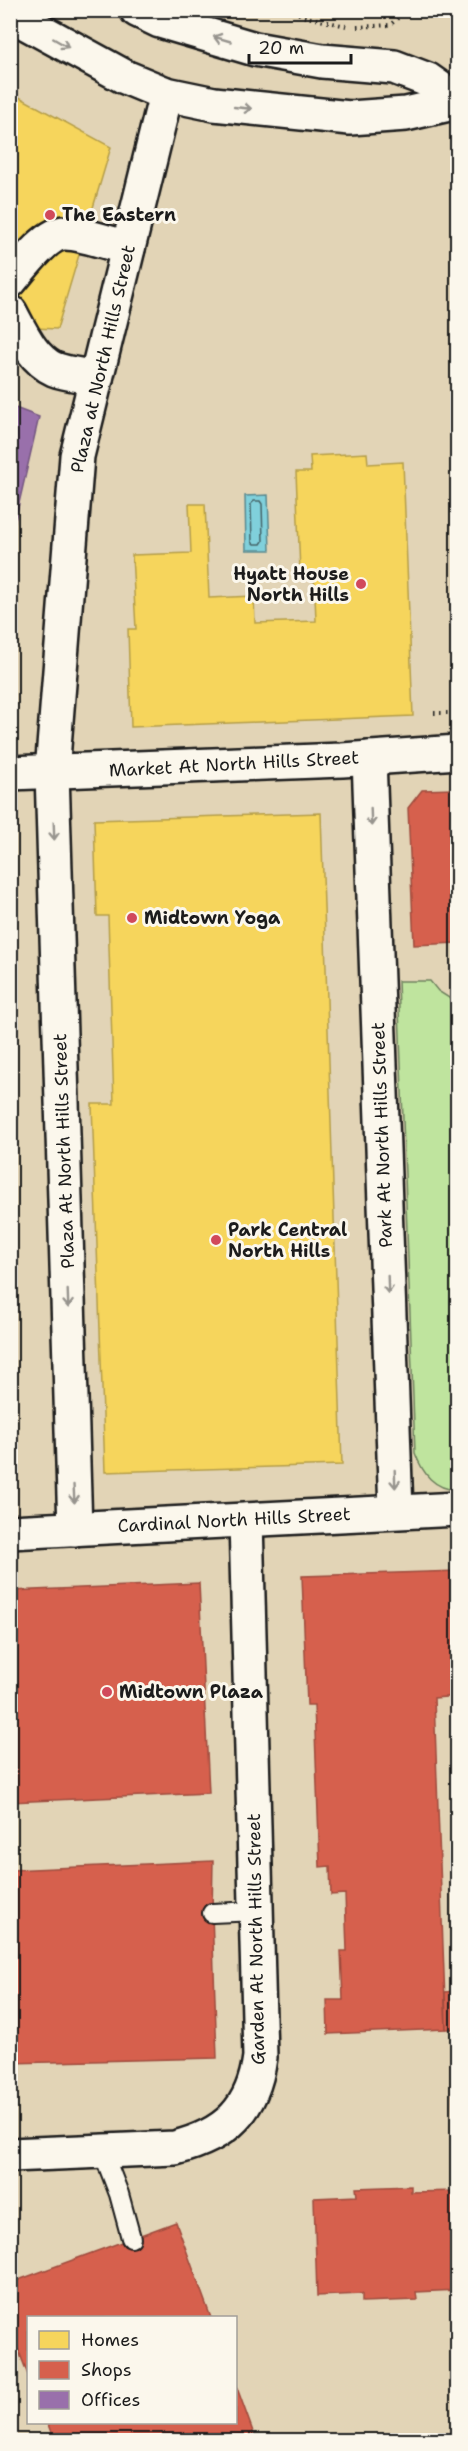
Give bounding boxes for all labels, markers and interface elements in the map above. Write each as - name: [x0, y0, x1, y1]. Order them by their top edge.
- scale bar: [249, 27, 351, 65]
- one-way arrow: [213, 33, 232, 44]
- text: 20 m: [258, 36, 304, 60]
- one-way arrow: [52, 37, 69, 49]
- one-way arrow: [233, 102, 253, 113]
- place label: The Eastern: [62, 203, 176, 227]
- marker: The Eastern: [43, 208, 57, 222]
- street label: Plaza at North Hills Street: [65, 242, 141, 475]
- place label: Hyatt House North Hills: [233, 562, 349, 607]
- marker: Hyatt House North Hills: [354, 577, 368, 591]
- street label: Market At North Hills Street: [108, 745, 360, 783]
- one-way arrow: [365, 806, 376, 826]
- one-way arrow: [49, 820, 60, 840]
- place label: Midtown Yoga: [144, 906, 281, 930]
- marker: Midtown Yoga: [125, 911, 139, 925]
- street label: Park At North Hills Street: [366, 1022, 398, 1248]
- street label: Plaza At North Hills Street: [48, 1033, 80, 1269]
- place label: Park Central North Hills: [228, 1218, 347, 1263]
- marker: Park Central North Hills: [209, 1233, 223, 1247]
- one-way arrow: [382, 1274, 393, 1294]
- one-way arrow: [63, 1288, 74, 1308]
- one-way arrow: [389, 1469, 401, 1489]
- one-way arrow: [68, 1483, 79, 1503]
- street label: Cardinal North Hills Street: [117, 1502, 351, 1538]
- place label: Midtown Plaza: [119, 1680, 264, 1704]
- marker: Midtown Plaza: [100, 1685, 114, 1699]
- street label: Garden At North Hills Street: [242, 1813, 270, 2065]
- legend: [27, 2316, 237, 2424]
- text: Homes: [81, 2328, 139, 2352]
- text: Shops: [81, 2358, 132, 2382]
- text: Offices: [81, 2388, 140, 2412]

